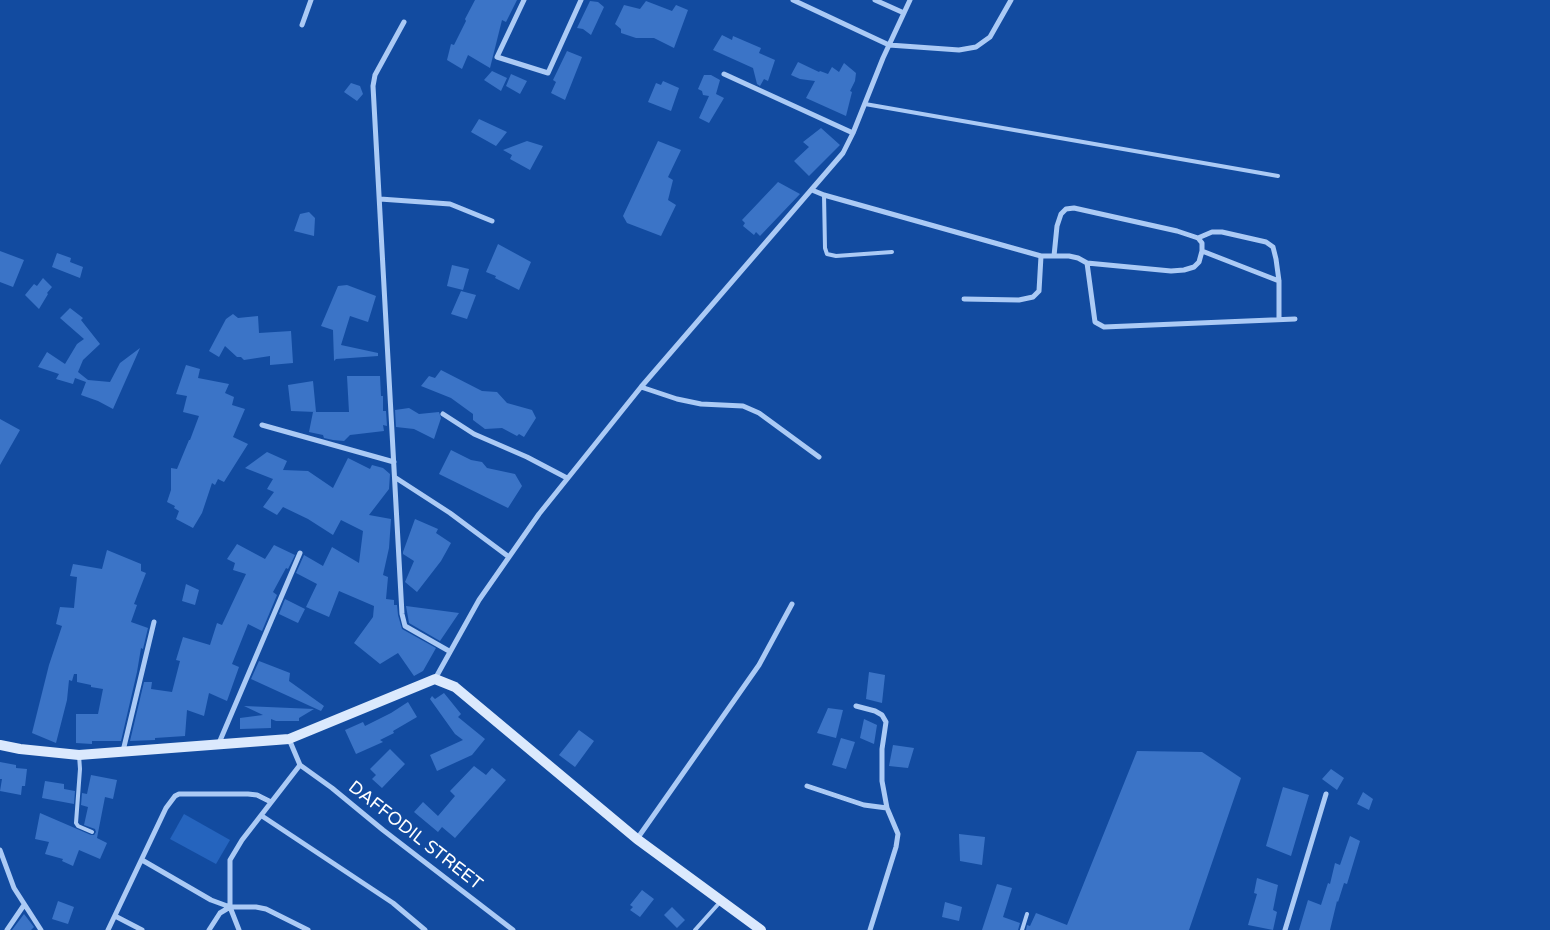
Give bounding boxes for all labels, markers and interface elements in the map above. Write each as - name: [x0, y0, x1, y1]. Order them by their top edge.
- street label: DAFFODIL STREET: [343, 777, 487, 895]

